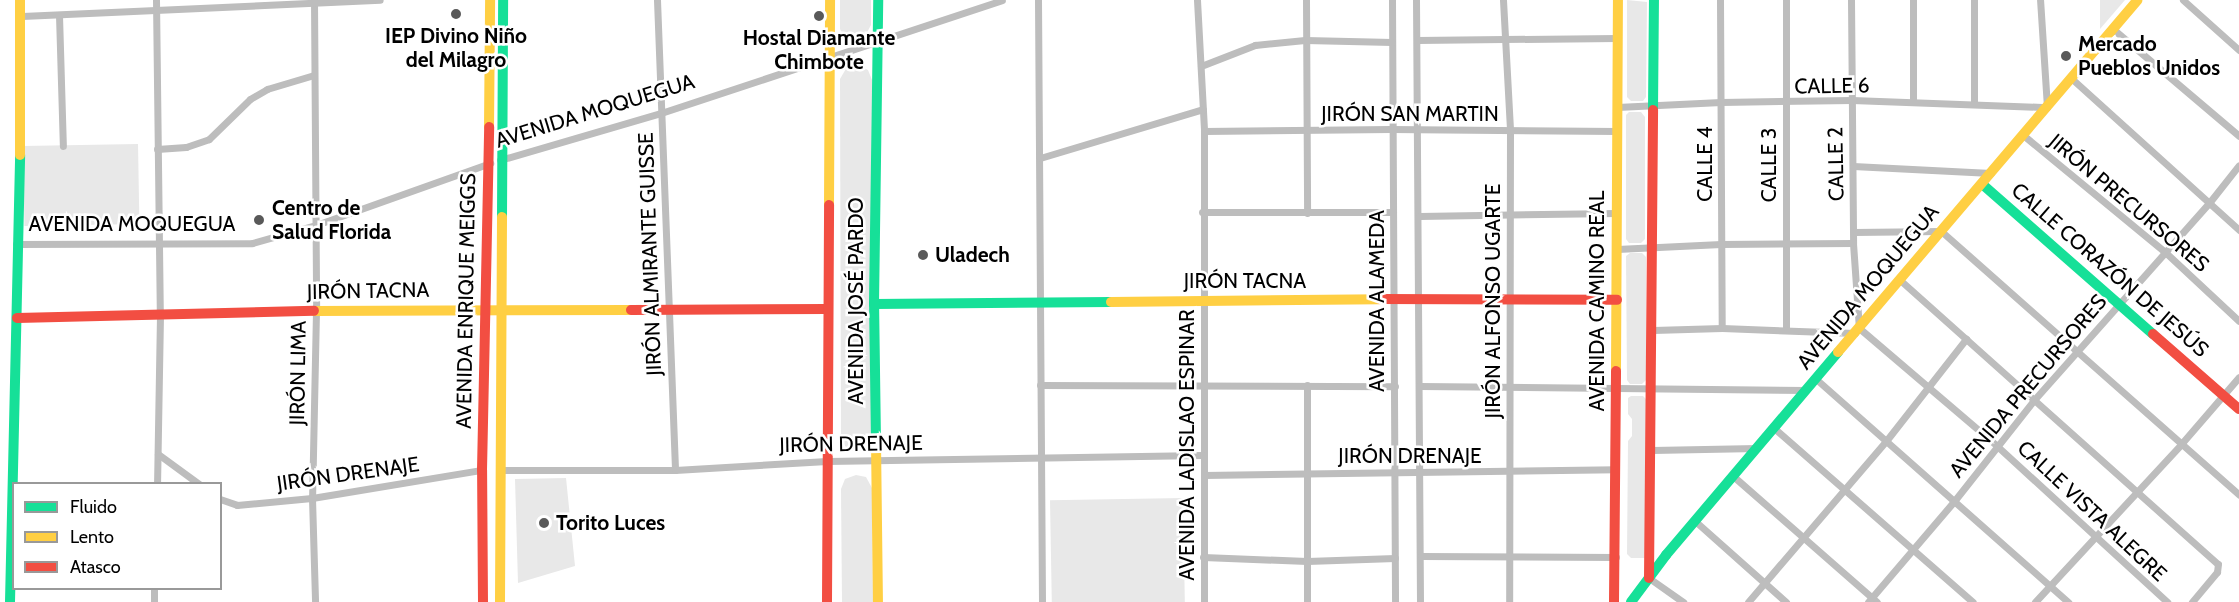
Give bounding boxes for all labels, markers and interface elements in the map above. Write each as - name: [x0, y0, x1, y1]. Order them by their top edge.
- marker: IEP Divino Niño del Milagro: [449, 7, 463, 21]
- marker: Hostal Diamante Chimbote: [812, 9, 826, 23]
- place label: IEP Divino Niño del Milagro: [385, 23, 527, 73]
- place label: Hostal Diamante Chimbote: [743, 25, 895, 75]
- place label: Mercado Pueblos Unidos: [2078, 31, 2220, 81]
- marker: Mercado Pueblos Unidos: [2059, 49, 2073, 63]
- street label: AVENIDA MOQUEGUA: [492, 69, 698, 153]
- street label: CALLE 6: [1794, 73, 1870, 99]
- street label: JIRÓN SAN MARTIN: [1321, 101, 1499, 127]
- street label: CALLE 4: [1692, 126, 1718, 202]
- street label: CALLE 2: [1823, 127, 1849, 201]
- street label: CALLE 3: [1756, 128, 1782, 202]
- street label: JIRÓN PRECURSORES: [2044, 129, 2214, 277]
- street label: JIRÓN ALMIRANTE GUISSE: [633, 132, 667, 376]
- street label: AVENIDA ENRIQUE MEIGGS: [451, 173, 481, 429]
- street label: CALLE CORAZÓN DE JESÚS: [2006, 178, 2214, 362]
- street label: JIRÓN ALFONSO UGARTE: [1480, 184, 1506, 418]
- street label: AVENIDA CAMINO REAL: [1584, 191, 1610, 411]
- place label: Centro de Salud Florida: [272, 195, 391, 245]
- street label: AVENIDA JOSÉ PARDO: [843, 197, 869, 405]
- street label: AVENIDA MOQUEGUA: [1792, 200, 1944, 374]
- street label: AVENIDA ALAMEDA: [1364, 210, 1390, 392]
- street label: AVENIDA MOQUEGUA: [29, 211, 235, 237]
- marker: Centro de Salud Florida: [250, 211, 268, 229]
- place label: Uladech: [935, 242, 1010, 268]
- marker: Uladech: [916, 248, 930, 262]
- street label: JIRÓN TACNA: [1184, 268, 1306, 294]
- street label: JIRÓN TACNA: [307, 277, 429, 305]
- street label: AVENIDA PRECURSORES: [1944, 289, 2112, 483]
- street label: AVENIDA LADISLAO ESPINAR: [1174, 309, 1200, 581]
- street label: JIRÓN LIMA: [284, 320, 312, 426]
- street label: JIRÓN DRENAJE: [779, 430, 923, 458]
- street label: CALLE VISTA ALEGRE: [2012, 435, 2172, 587]
- street label: JIRÓN DRENAJE: [1338, 443, 1482, 469]
- street label: JIRÓN DRENAJE: [275, 452, 421, 496]
- legend: [12, 482, 222, 590]
- text: Fluido: [70, 496, 117, 518]
- place label: Torito Luces: [556, 510, 665, 536]
- marker: Torito Luces: [537, 516, 551, 530]
- text: Lento: [70, 526, 114, 548]
- text: Atasco: [70, 556, 121, 578]

